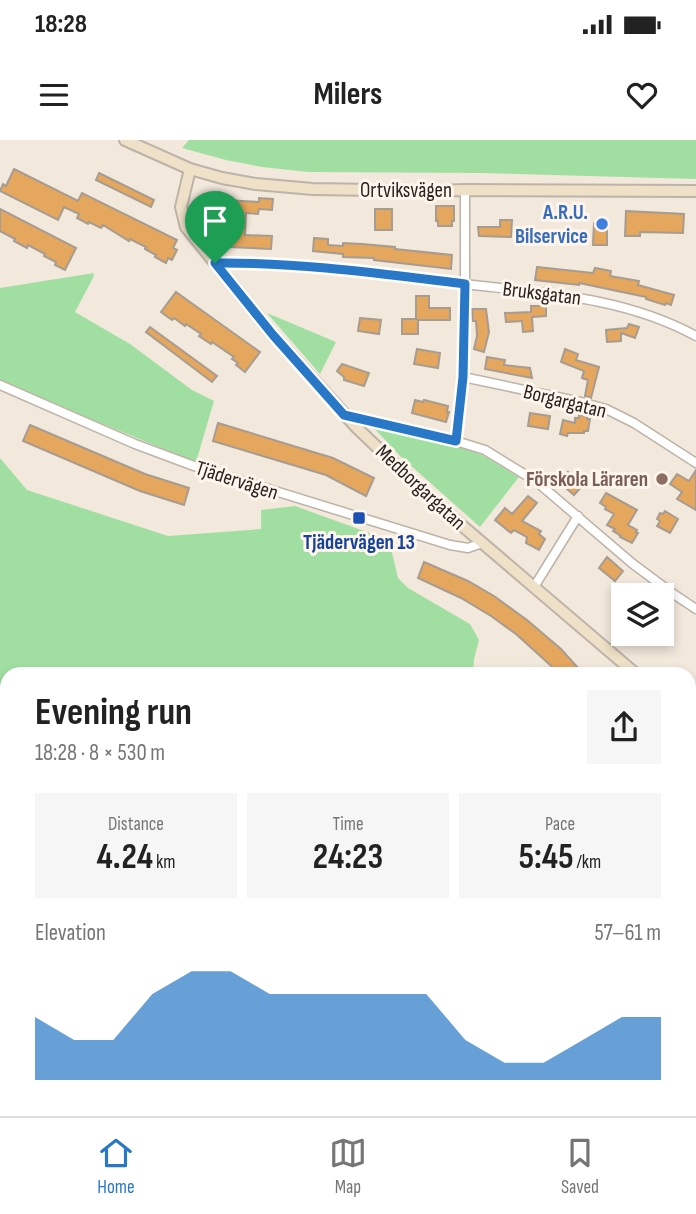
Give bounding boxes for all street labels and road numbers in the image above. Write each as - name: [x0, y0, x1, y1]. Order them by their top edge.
- street label: Ortviksvägen: [360, 178, 452, 203]
- street label: Bruksgatan: [501, 276, 583, 311]
- street label: Borgargatan: [521, 379, 609, 424]
- street label: Medborgargatan: [371, 439, 471, 535]
- street label: Tjädervägen: [192, 455, 281, 506]

